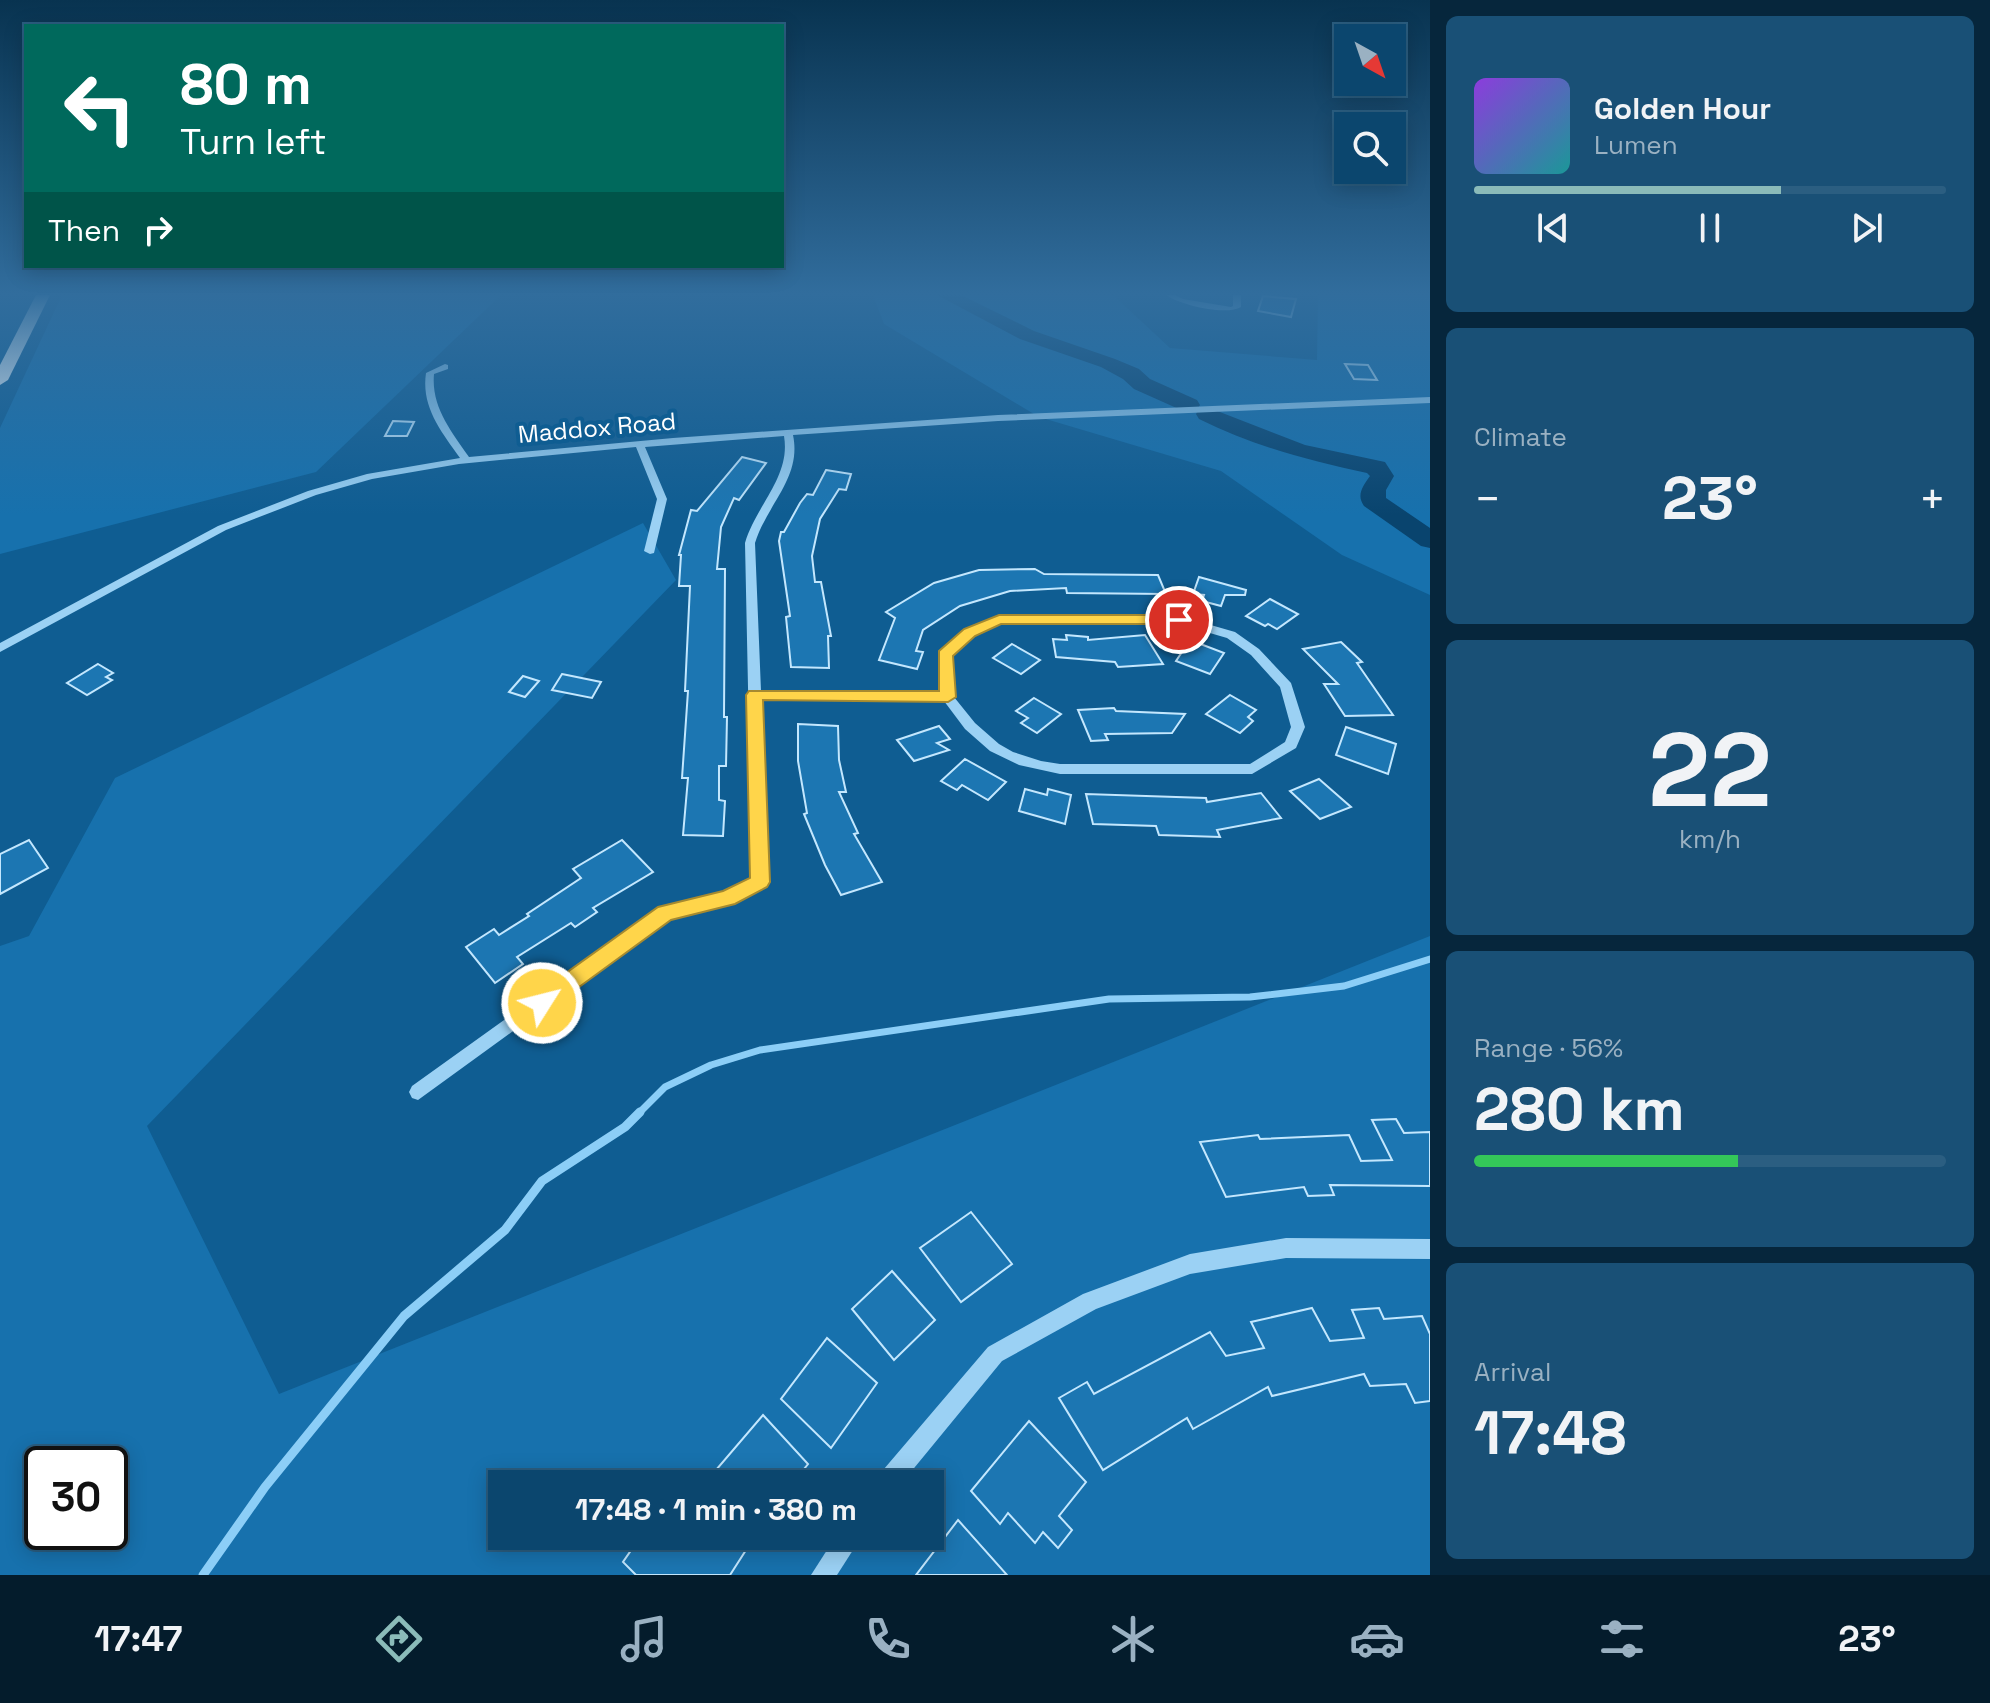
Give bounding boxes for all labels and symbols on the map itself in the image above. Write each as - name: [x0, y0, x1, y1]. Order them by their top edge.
- north arrow: [1334, 24, 1406, 96]
- street label: Maddox Road: [517, 405, 677, 450]
- pin: [1145, 586, 1213, 654]
- position arrow: [500, 961, 584, 1045]
- speed limit sign: 30: [24, 1446, 128, 1550]

